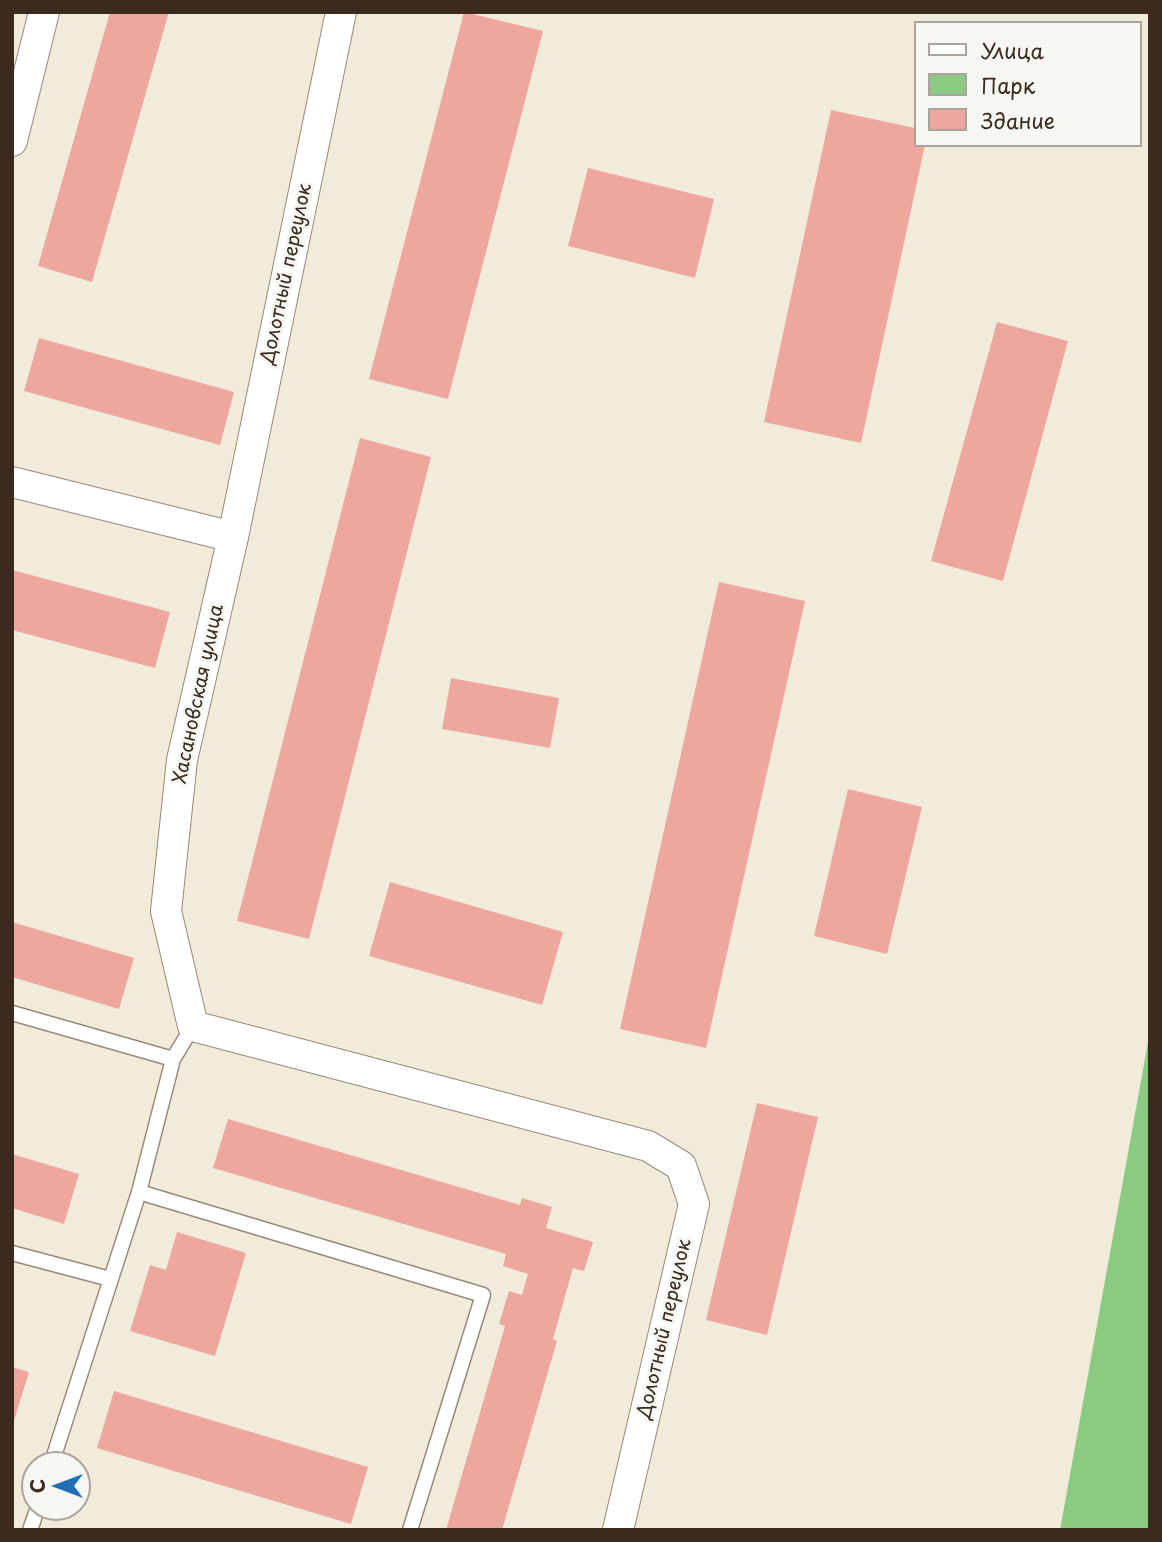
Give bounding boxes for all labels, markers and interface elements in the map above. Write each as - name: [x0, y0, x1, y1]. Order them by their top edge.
- legend: [914, 21, 1141, 147]
- text: Улица: [981, 34, 1044, 66]
- text: Парк: [981, 69, 1035, 101]
- text: Здание: [981, 104, 1055, 136]
- street label: Долотный переулок: [257, 182, 317, 366]
- street label: Хасановская улица: [169, 602, 229, 786]
- street label: Долотный переулок: [633, 1237, 697, 1421]
- north arrow: [21, 1451, 91, 1521]
- text: С: [23, 1479, 51, 1493]

